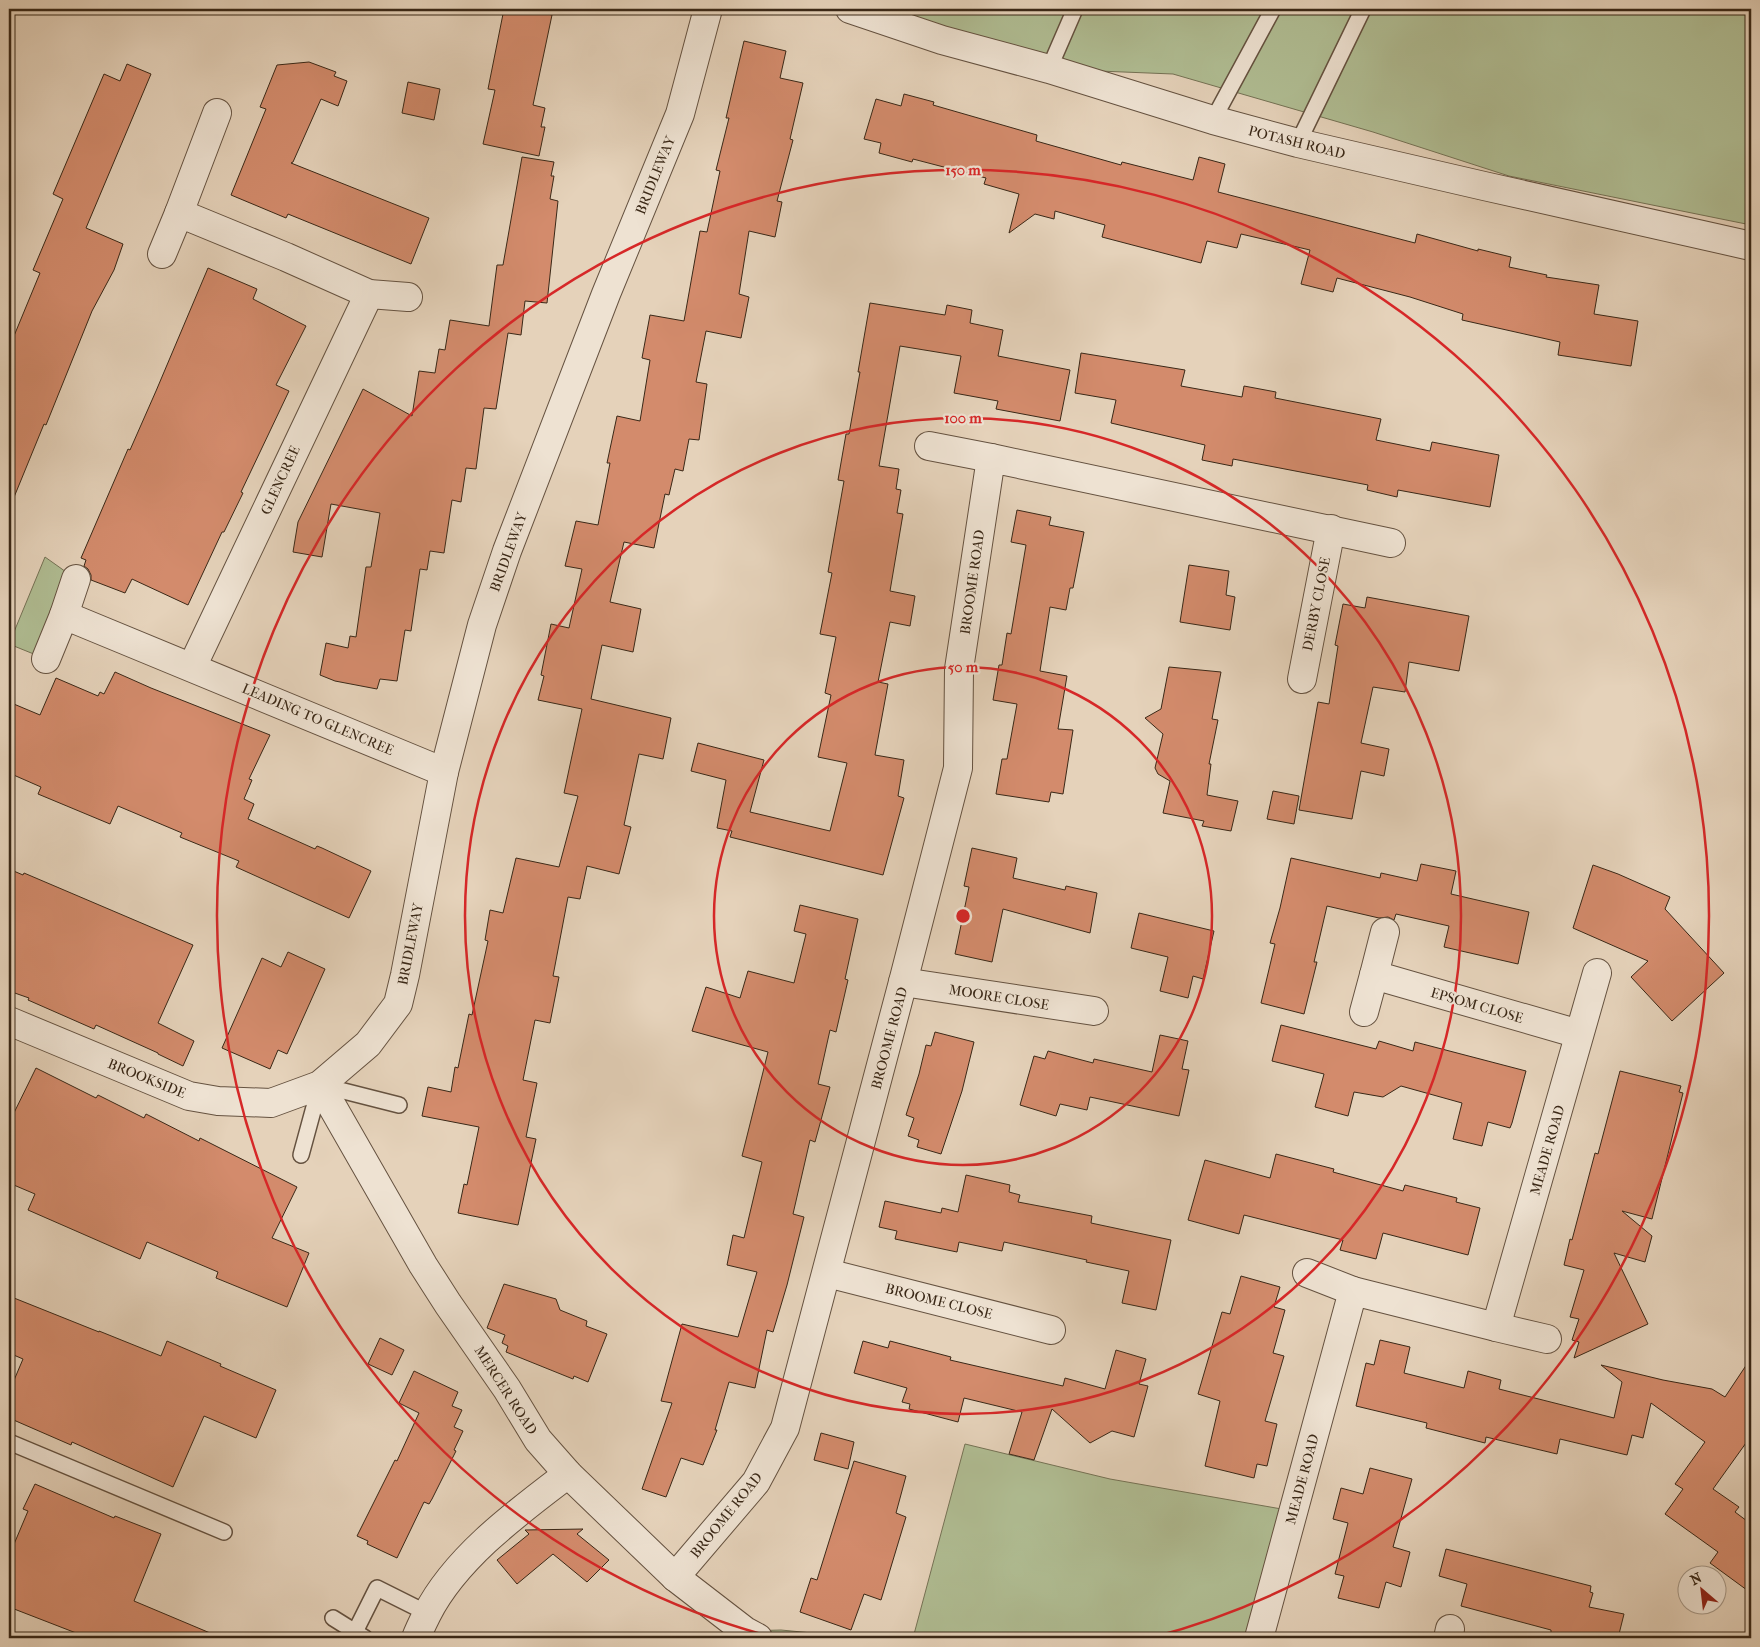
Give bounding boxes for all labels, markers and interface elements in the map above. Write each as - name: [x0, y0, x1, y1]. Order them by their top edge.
- street label: POTASH ROAD: [1247, 122, 1347, 163]
- street label: BRIDLEWAY: [632, 133, 679, 217]
- text: 150 m: [945, 161, 981, 179]
- text: 100 m: [944, 409, 982, 427]
- street label: GLENCREE: [257, 443, 304, 517]
- street label: BRIDLEWAY: [486, 510, 531, 594]
- street label: BROOME ROAD: [957, 528, 988, 635]
- street label: DERBY CLOSE: [1299, 555, 1334, 653]
- text: 50 m: [948, 658, 979, 676]
- street label: LEADING TO GLENCREE: [239, 680, 397, 759]
- street label: BRIDLEWAY: [394, 901, 427, 987]
- centre of rings: [954, 907, 972, 925]
- street label: MOORE CLOSE: [948, 981, 1051, 1014]
- street label: EPSOM CLOSE: [1429, 984, 1526, 1027]
- street label: BROOME ROAD: [868, 985, 911, 1091]
- street label: BROOKSIDE: [105, 1055, 189, 1102]
- street label: MEADE ROAD: [1527, 1103, 1569, 1197]
- street label: BROOME CLOSE: [884, 1280, 995, 1323]
- street label: MERCER ROAD: [471, 1343, 541, 1438]
- street label: MEADE ROAD: [1282, 1432, 1323, 1526]
- street label: BROOME ROAD: [687, 1469, 766, 1562]
- north arrow: [1678, 1564, 1728, 1614]
- text: N: [1687, 1569, 1705, 1589]

